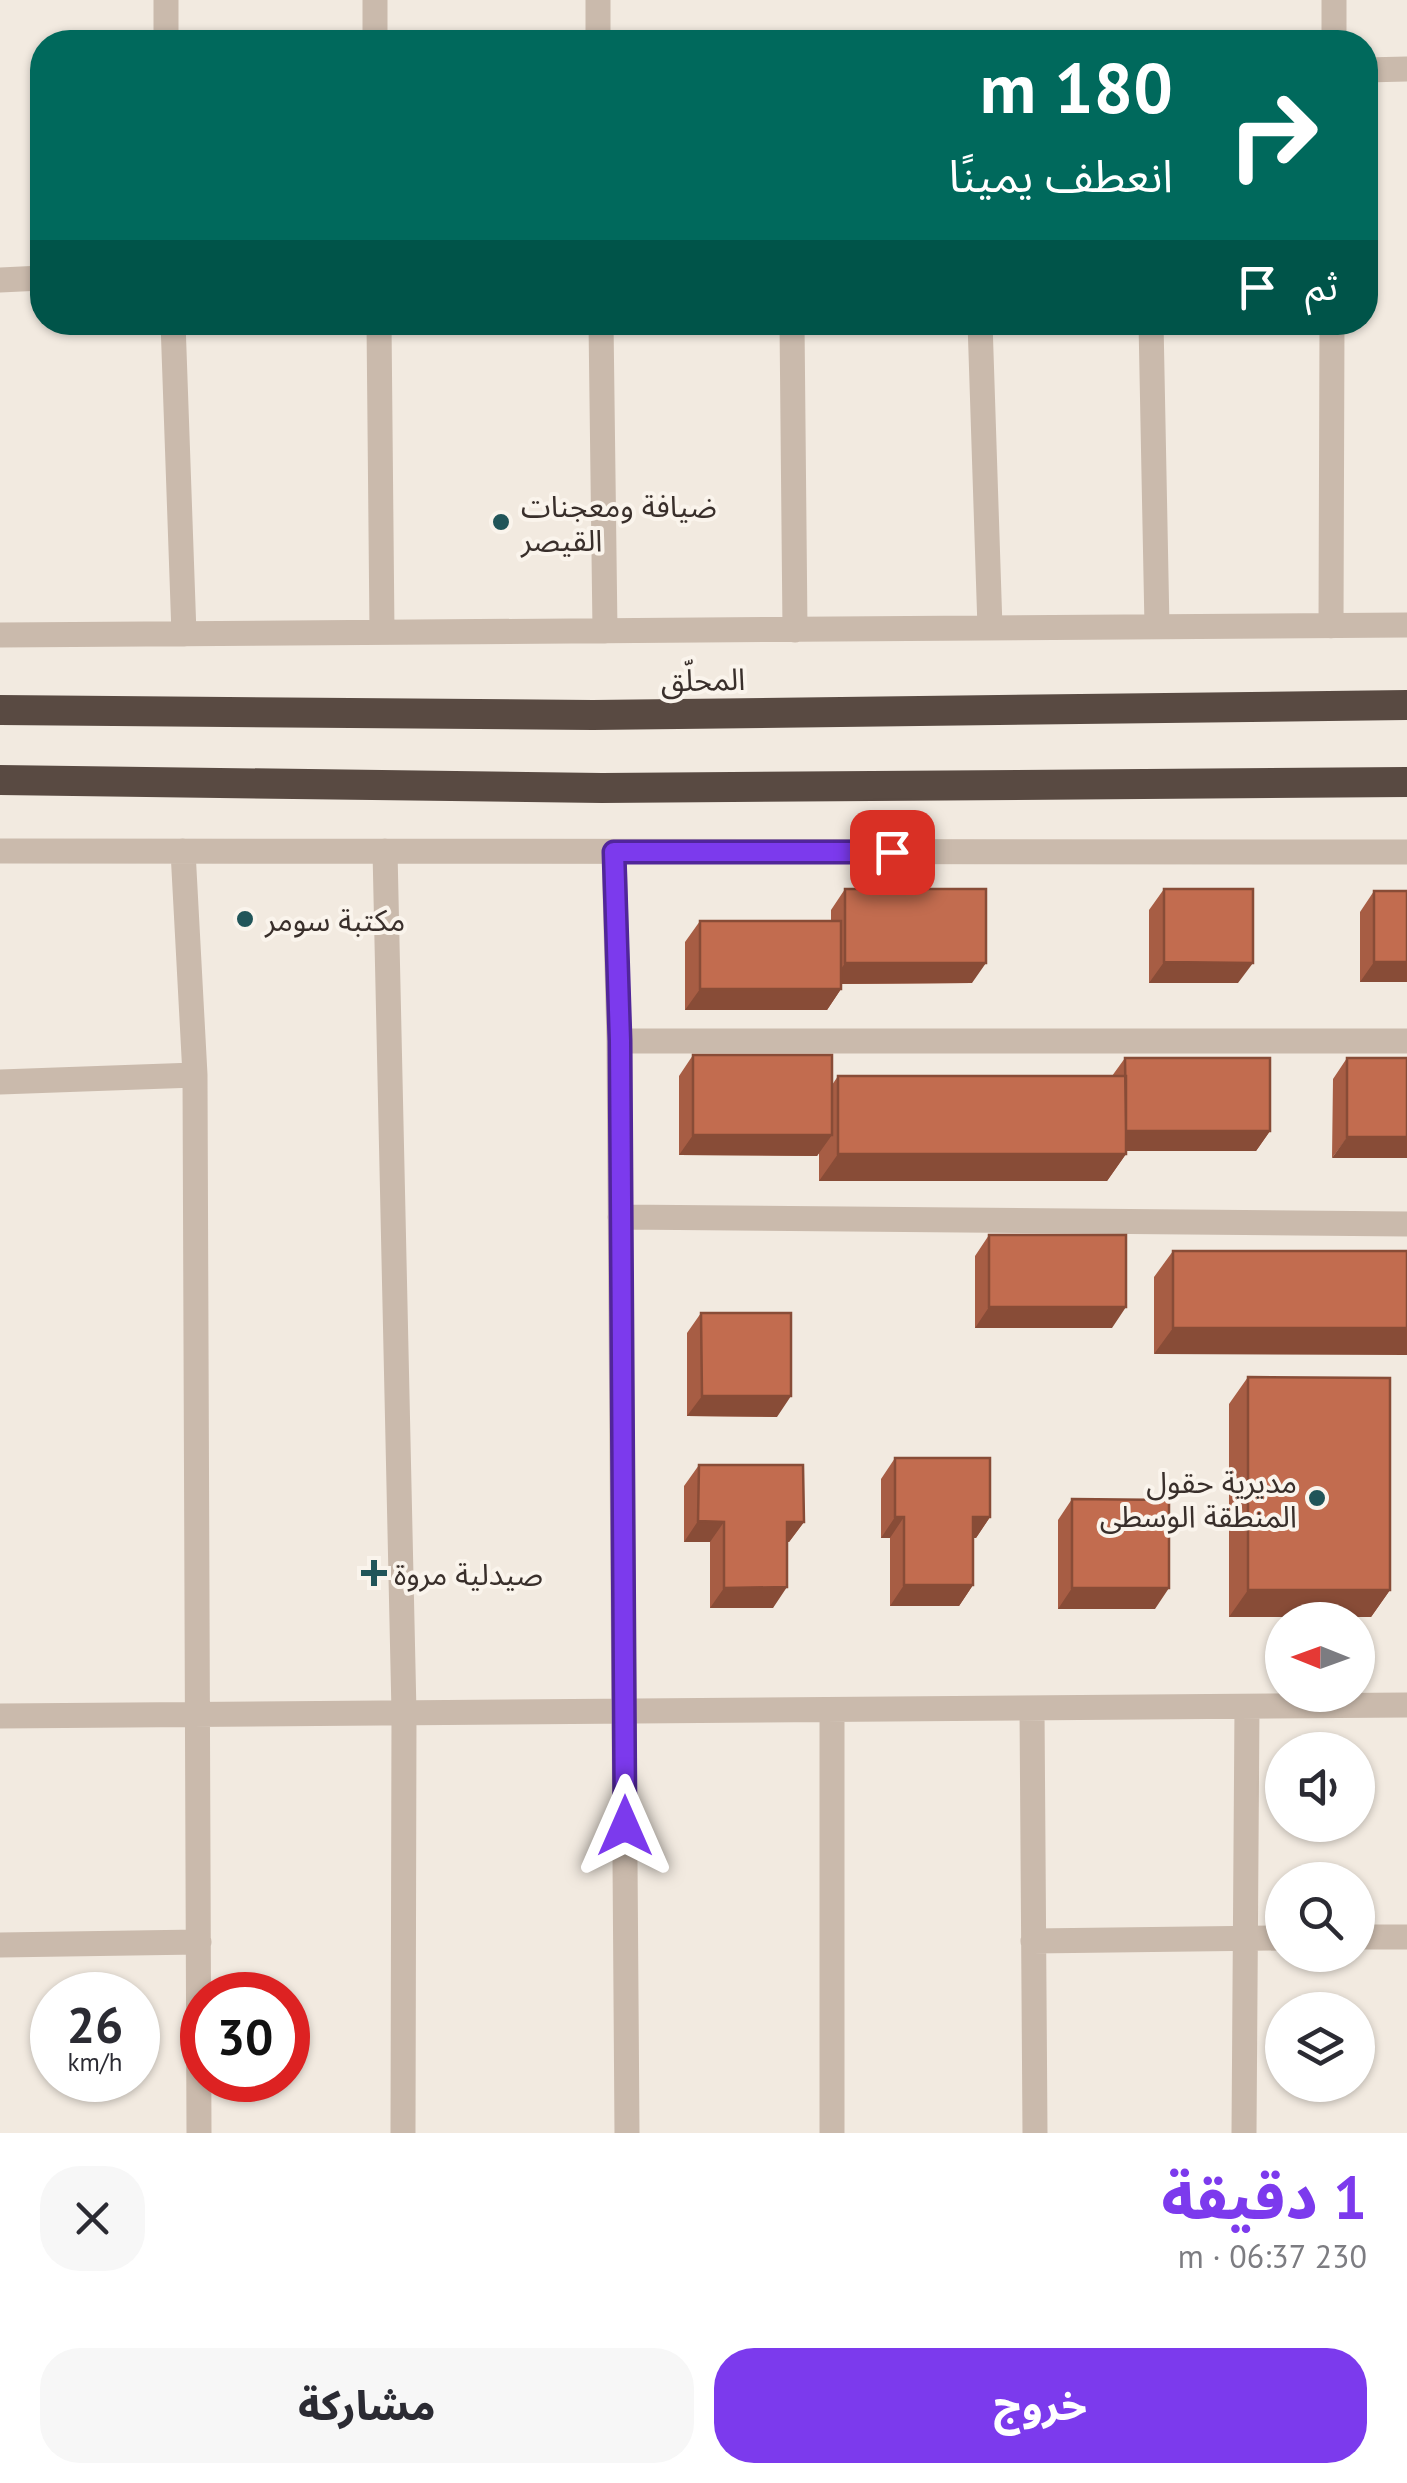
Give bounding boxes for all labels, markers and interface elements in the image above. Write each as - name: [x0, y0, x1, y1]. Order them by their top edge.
- text: 180 m: [980, 42, 1173, 132]
- icon: right: [1208, 70, 1338, 200]
- text: انعطف يمينًا: [949, 146, 1173, 204]
- icon: arrive: [1230, 260, 1285, 315]
- text: ثم: [1305, 261, 1338, 310]
- place label: ضيافة ومعجنات القيصر: [520, 486, 717, 559]
- marker: ضيافة ومعجنات القيصر: [490, 511, 512, 533]
- street label: المحلّق: [660, 657, 746, 699]
- pin: [850, 810, 935, 895]
- icon: arrive: [865, 825, 920, 880]
- place label: مكتبة سومر: [264, 900, 405, 939]
- marker: مكتبة سومر: [234, 908, 256, 930]
- place label: مديرية حقول المنطقة الوسطى: [1100, 1462, 1297, 1535]
- marker: مديرية حقول المنطقة الوسطى: [1306, 1487, 1328, 1509]
- place label: صيدلية مروة: [394, 1554, 543, 1593]
- marker: صيدلية مروة: [363, 1562, 385, 1584]
- north arrow: [1265, 1602, 1375, 1712]
- map controls: [1265, 1602, 1375, 2102]
- button: sound: [1265, 1732, 1375, 1842]
- position arrow: [573, 1774, 677, 1878]
- button: search: [1265, 1862, 1375, 1972]
- speed limit sign: 30: [180, 1972, 310, 2102]
- text: 26: [67, 1992, 123, 2057]
- button: layers: [1265, 1992, 1375, 2102]
- text: km/h: [68, 2046, 122, 2078]
- text: 1 دقيقة: [1161, 2158, 1367, 2236]
- button: close: [40, 2166, 145, 2271]
- text: 230 m · 06:37: [1178, 2235, 1367, 2277]
- button: مشاركة: [40, 2348, 694, 2463]
- button: خروج: [714, 2348, 1367, 2463]

